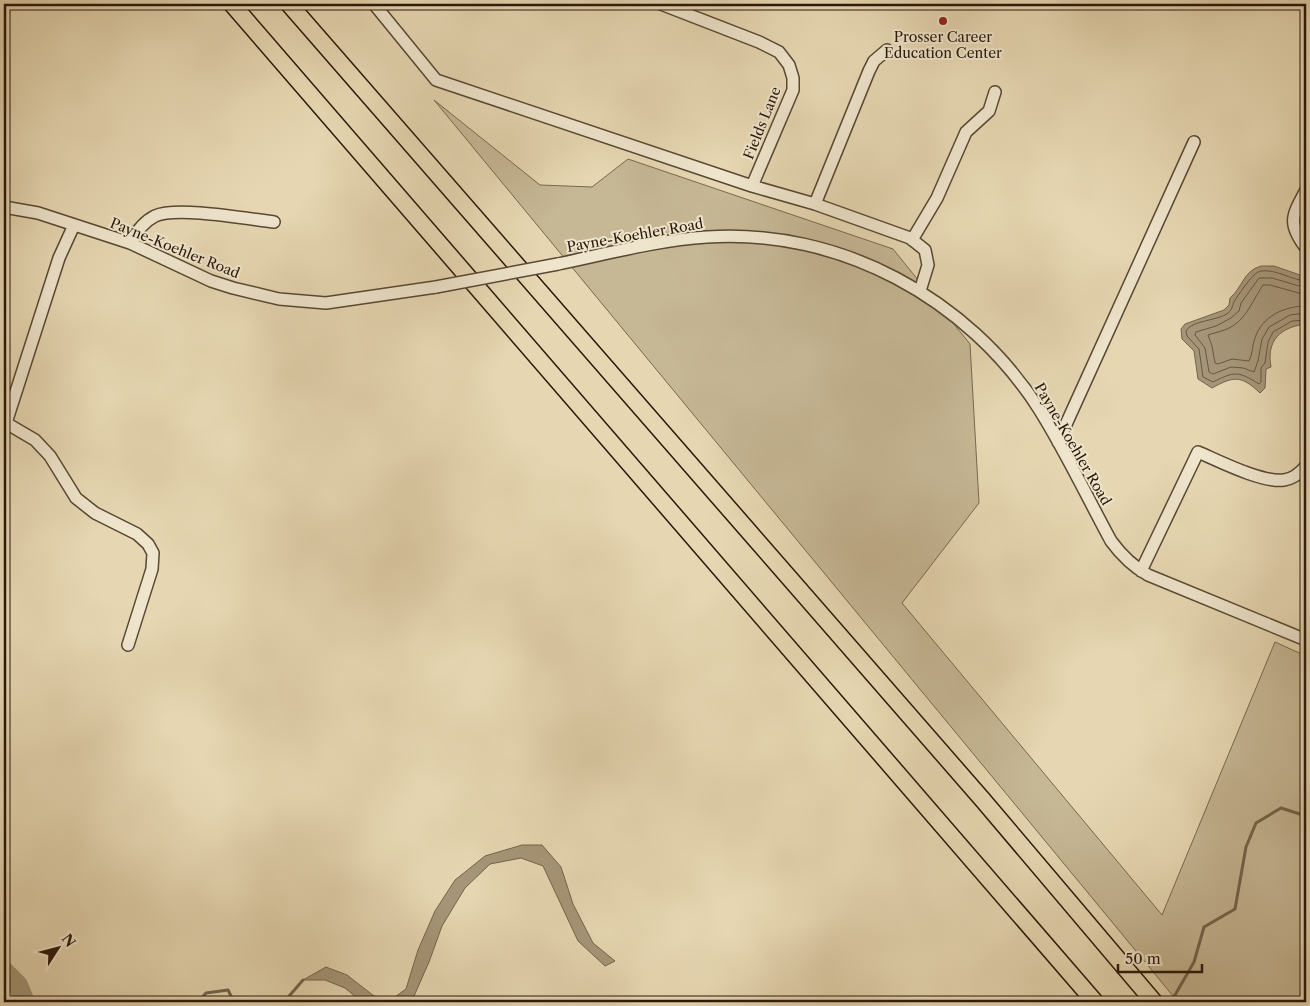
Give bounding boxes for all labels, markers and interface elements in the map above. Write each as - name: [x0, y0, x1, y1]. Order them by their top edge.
- marker: Prosser Career Education Center: [937, 15, 949, 27]
- place label: Prosser Career Education Center: [884, 28, 1002, 62]
- street label: Fields Lane: [739, 84, 785, 162]
- street label: Payne-Koehler Road: [108, 214, 243, 282]
- street label: Payne-Koehler Road: [565, 214, 705, 256]
- street label: Payne-Koehler Road: [1031, 380, 1116, 509]
- north arrow: [32, 924, 82, 974]
- text: N: [58, 930, 79, 951]
- scale bar: [1118, 941, 1201, 973]
- text: 50 m: [1125, 949, 1161, 968]

